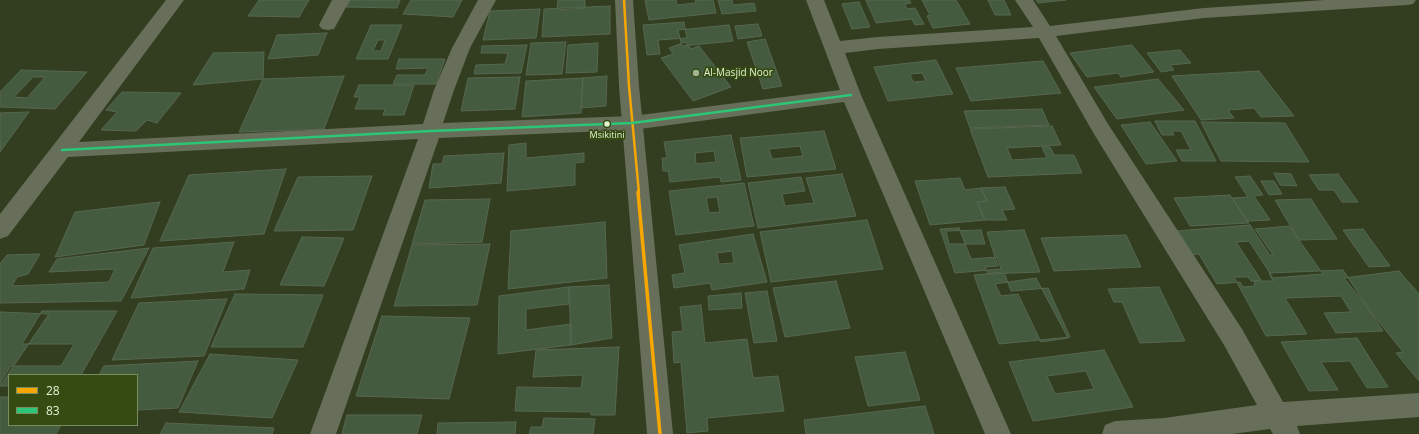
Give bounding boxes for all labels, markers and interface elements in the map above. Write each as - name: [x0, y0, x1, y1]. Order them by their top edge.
- place label: Al-Masjid Noor: [704, 67, 773, 79]
- marker: Al-Masjid Noor: [691, 68, 701, 78]
- marker: Msikitini: [602, 119, 612, 129]
- place label: Msikitini: [590, 130, 624, 140]
- legend: [8, 374, 138, 426]
- text: 28: [46, 382, 60, 399]
- text: 83: [46, 402, 60, 419]

